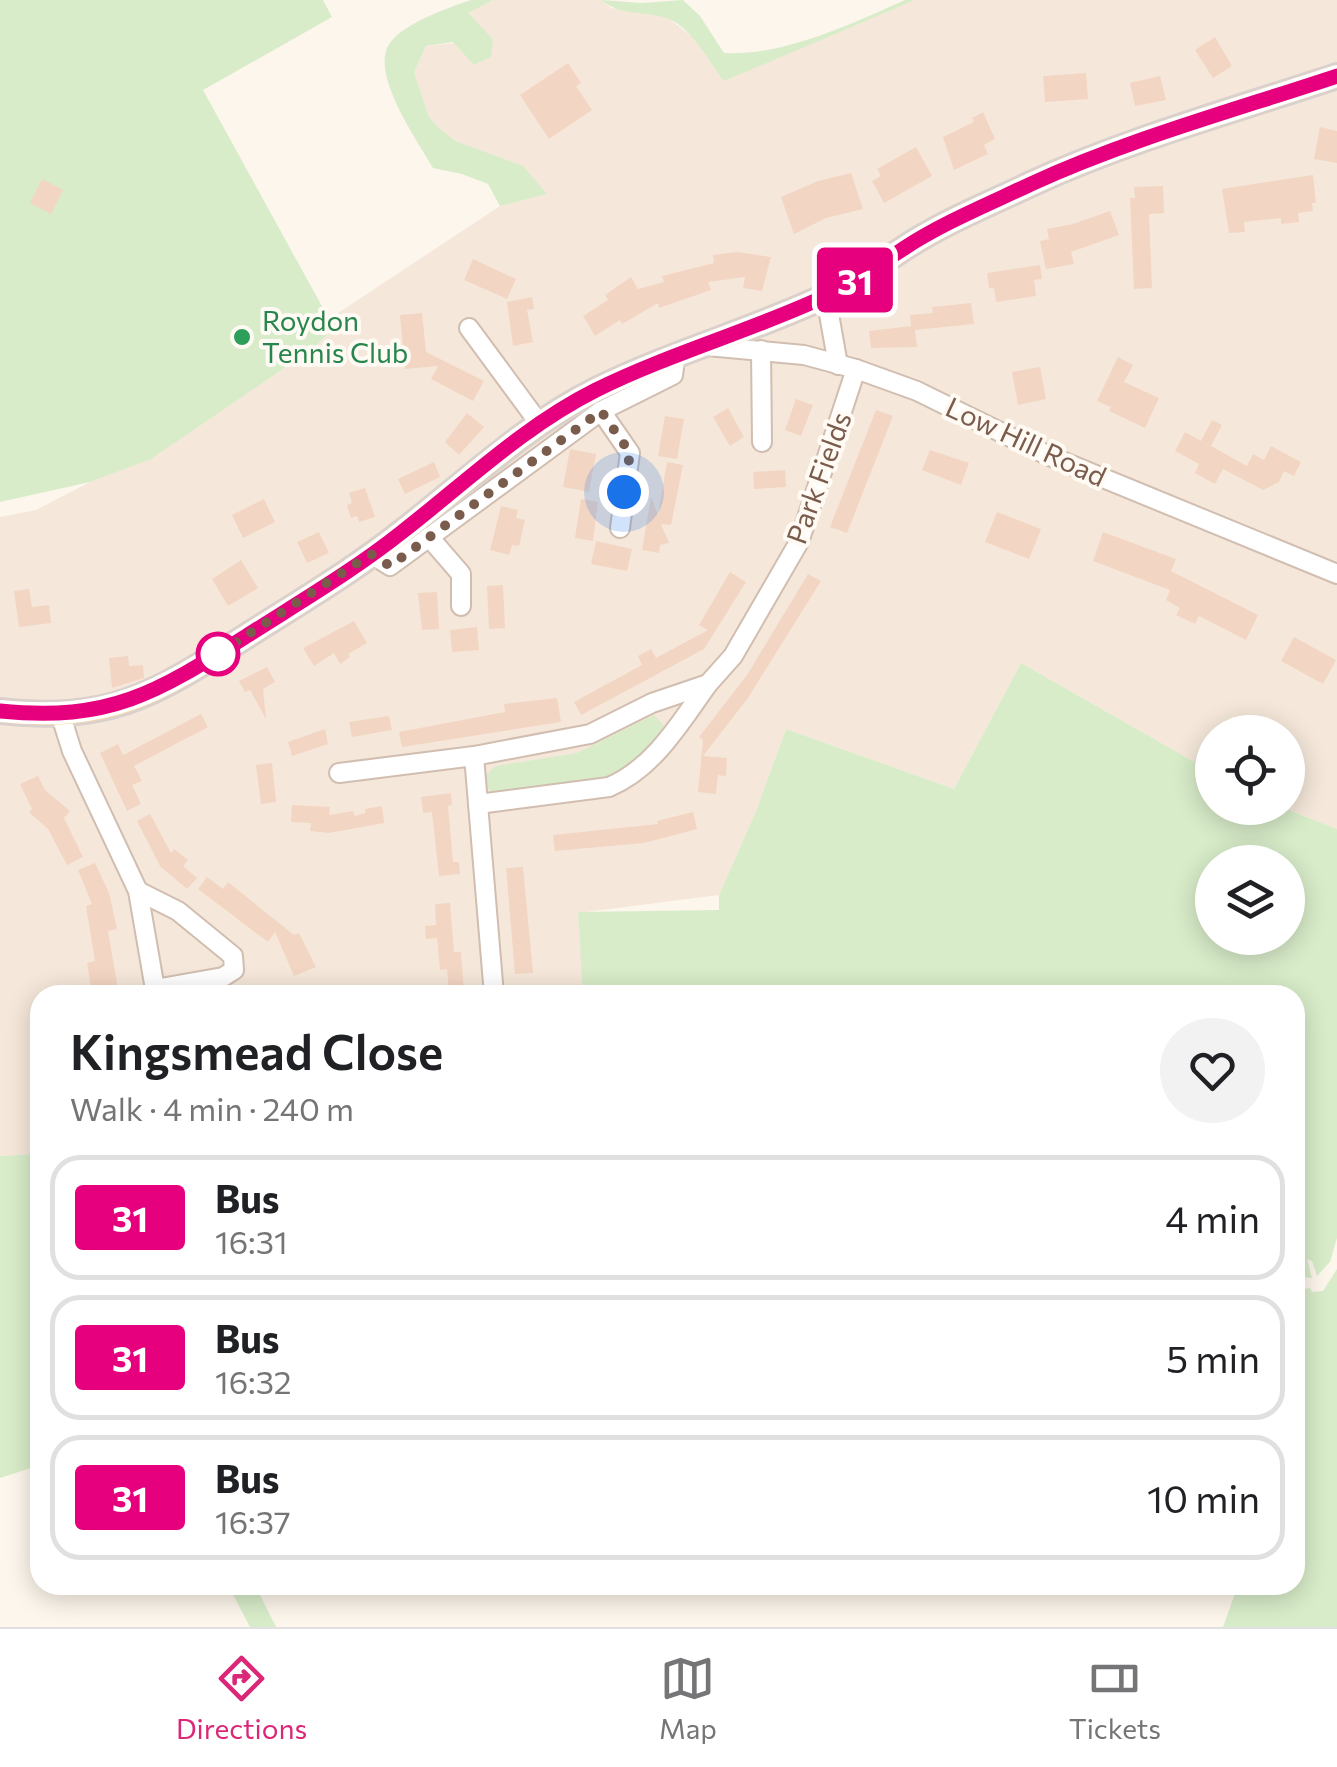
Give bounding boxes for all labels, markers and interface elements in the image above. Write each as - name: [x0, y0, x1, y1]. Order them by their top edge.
- line badge: 31: [810, 248, 900, 312]
- text: 31: [837, 259, 873, 302]
- place label: Roydon Tennis Club: [262, 303, 408, 369]
- marker: Roydon Tennis Club: [231, 326, 253, 348]
- street label: Low Hill Road: [941, 389, 1112, 493]
- street label: Park Fields: [778, 407, 858, 548]
- your location: [599, 467, 649, 517]
- unlabelled marker: [197, 633, 239, 675]
- map controls: [1195, 715, 1305, 955]
- button: locate: [1195, 715, 1305, 825]
- button: layers: [1195, 845, 1305, 955]
- button: heart: [1160, 1018, 1265, 1123]
- text: Kingsmead Close: [70, 1021, 443, 1080]
- text: Walk · 4 min · 240 m: [70, 1088, 354, 1128]
- text: Bus: [215, 1174, 280, 1221]
- text: 4 min: [1165, 1194, 1260, 1241]
- text: 31: [112, 1196, 148, 1239]
- text: 16:31: [215, 1221, 288, 1261]
- text: Bus: [215, 1314, 280, 1361]
- text: 5 min: [1166, 1334, 1260, 1381]
- text: 31: [112, 1336, 148, 1379]
- text: 16:32: [215, 1361, 292, 1401]
- text: Bus: [215, 1454, 280, 1501]
- text: 10 min: [1147, 1474, 1260, 1521]
- text: 31: [112, 1476, 148, 1519]
- text: 16:37: [215, 1501, 291, 1541]
- tab: Directions: [176, 1651, 307, 1745]
- tab: Map: [659, 1651, 717, 1745]
- tab: Tickets: [1069, 1651, 1161, 1745]

